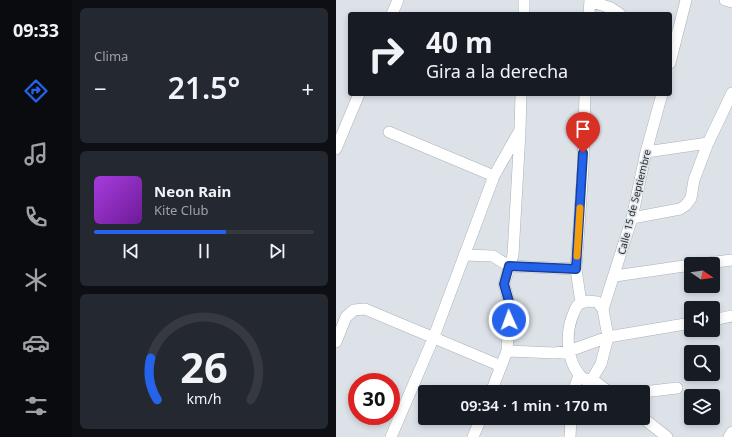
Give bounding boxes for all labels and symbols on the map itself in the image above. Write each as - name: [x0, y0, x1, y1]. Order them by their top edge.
- pin: [566, 112, 600, 153]
- street label: Calle 15 de Septiembre: [614, 148, 654, 256]
- north arrow: [684, 257, 720, 293]
- position arrow: [488, 299, 530, 341]
- speed limit sign: 30: [348, 373, 400, 425]

